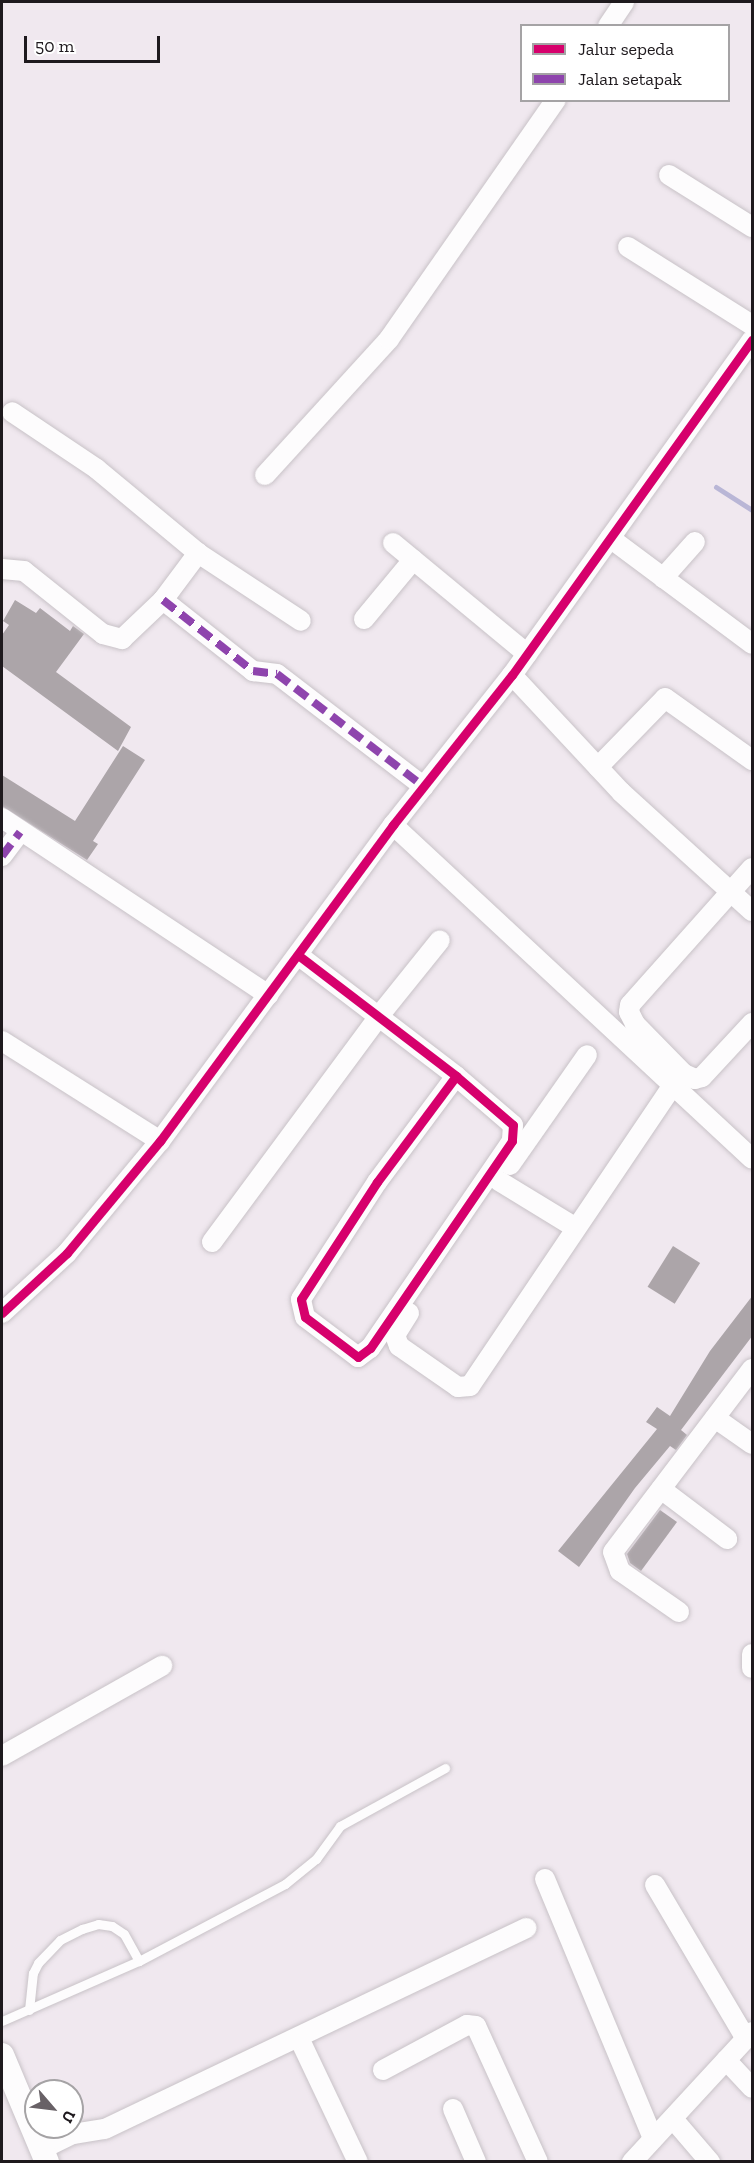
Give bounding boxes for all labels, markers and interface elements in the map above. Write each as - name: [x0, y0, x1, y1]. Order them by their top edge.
- scale bar: [27, 24, 164, 62]
- legend: [520, 24, 730, 102]
- text: 50 m: [35, 35, 74, 57]
- text: Jalur sepeda: [578, 38, 674, 60]
- text: Jalan setapak: [578, 68, 682, 90]
- north arrow: [24, 2079, 84, 2139]
- text: U: [57, 2107, 80, 2126]

